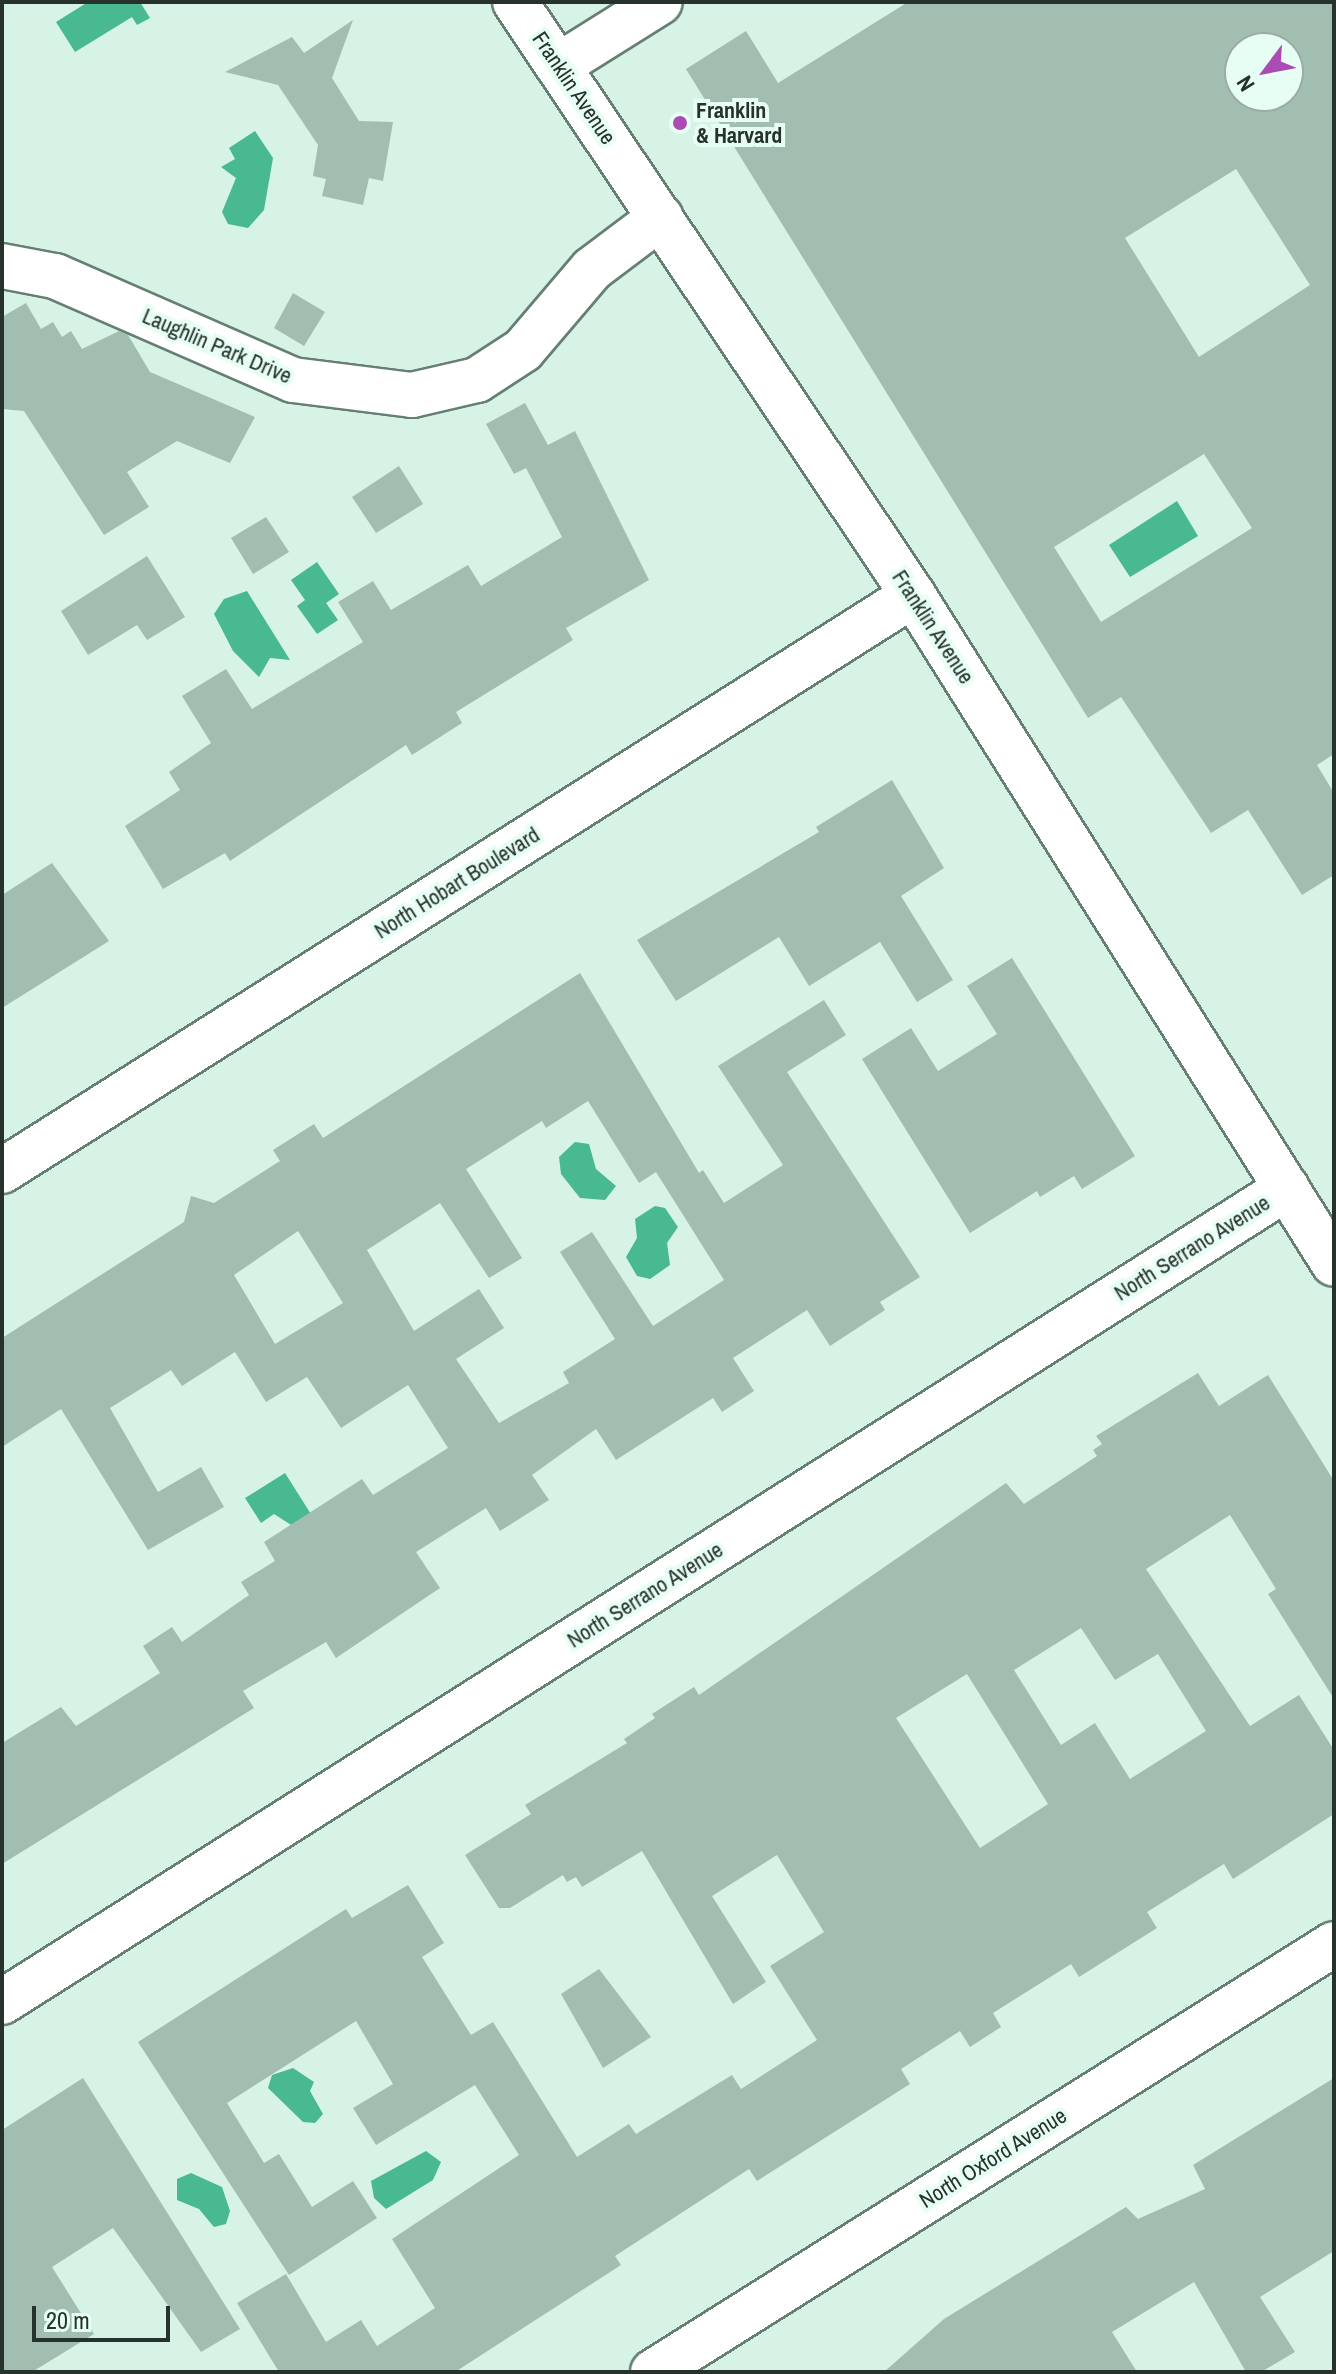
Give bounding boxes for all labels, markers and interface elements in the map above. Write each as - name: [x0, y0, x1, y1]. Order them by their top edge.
- street label: Franklin Avenue: [526, 26, 622, 150]
- north arrow: [1224, 32, 1304, 112]
- text: N: [1229, 70, 1262, 97]
- place label: Franklin & Harvard: [696, 97, 782, 148]
- marker: Franklin & Harvard: [671, 114, 689, 132]
- street label: Laughlin Park Drive: [138, 303, 296, 389]
- street label: Franklin Avenue: [886, 565, 980, 689]
- street label: North Hobart Boulevard: [370, 822, 544, 944]
- street label: North Serrano Avenue: [1109, 1189, 1275, 1307]
- street label: North Serrano Avenue: [562, 1536, 728, 1654]
- street label: North Oxford Avenue: [914, 2102, 1072, 2214]
- scale bar: [36, 2290, 174, 2340]
- text: 20 m: [46, 2304, 90, 2336]

